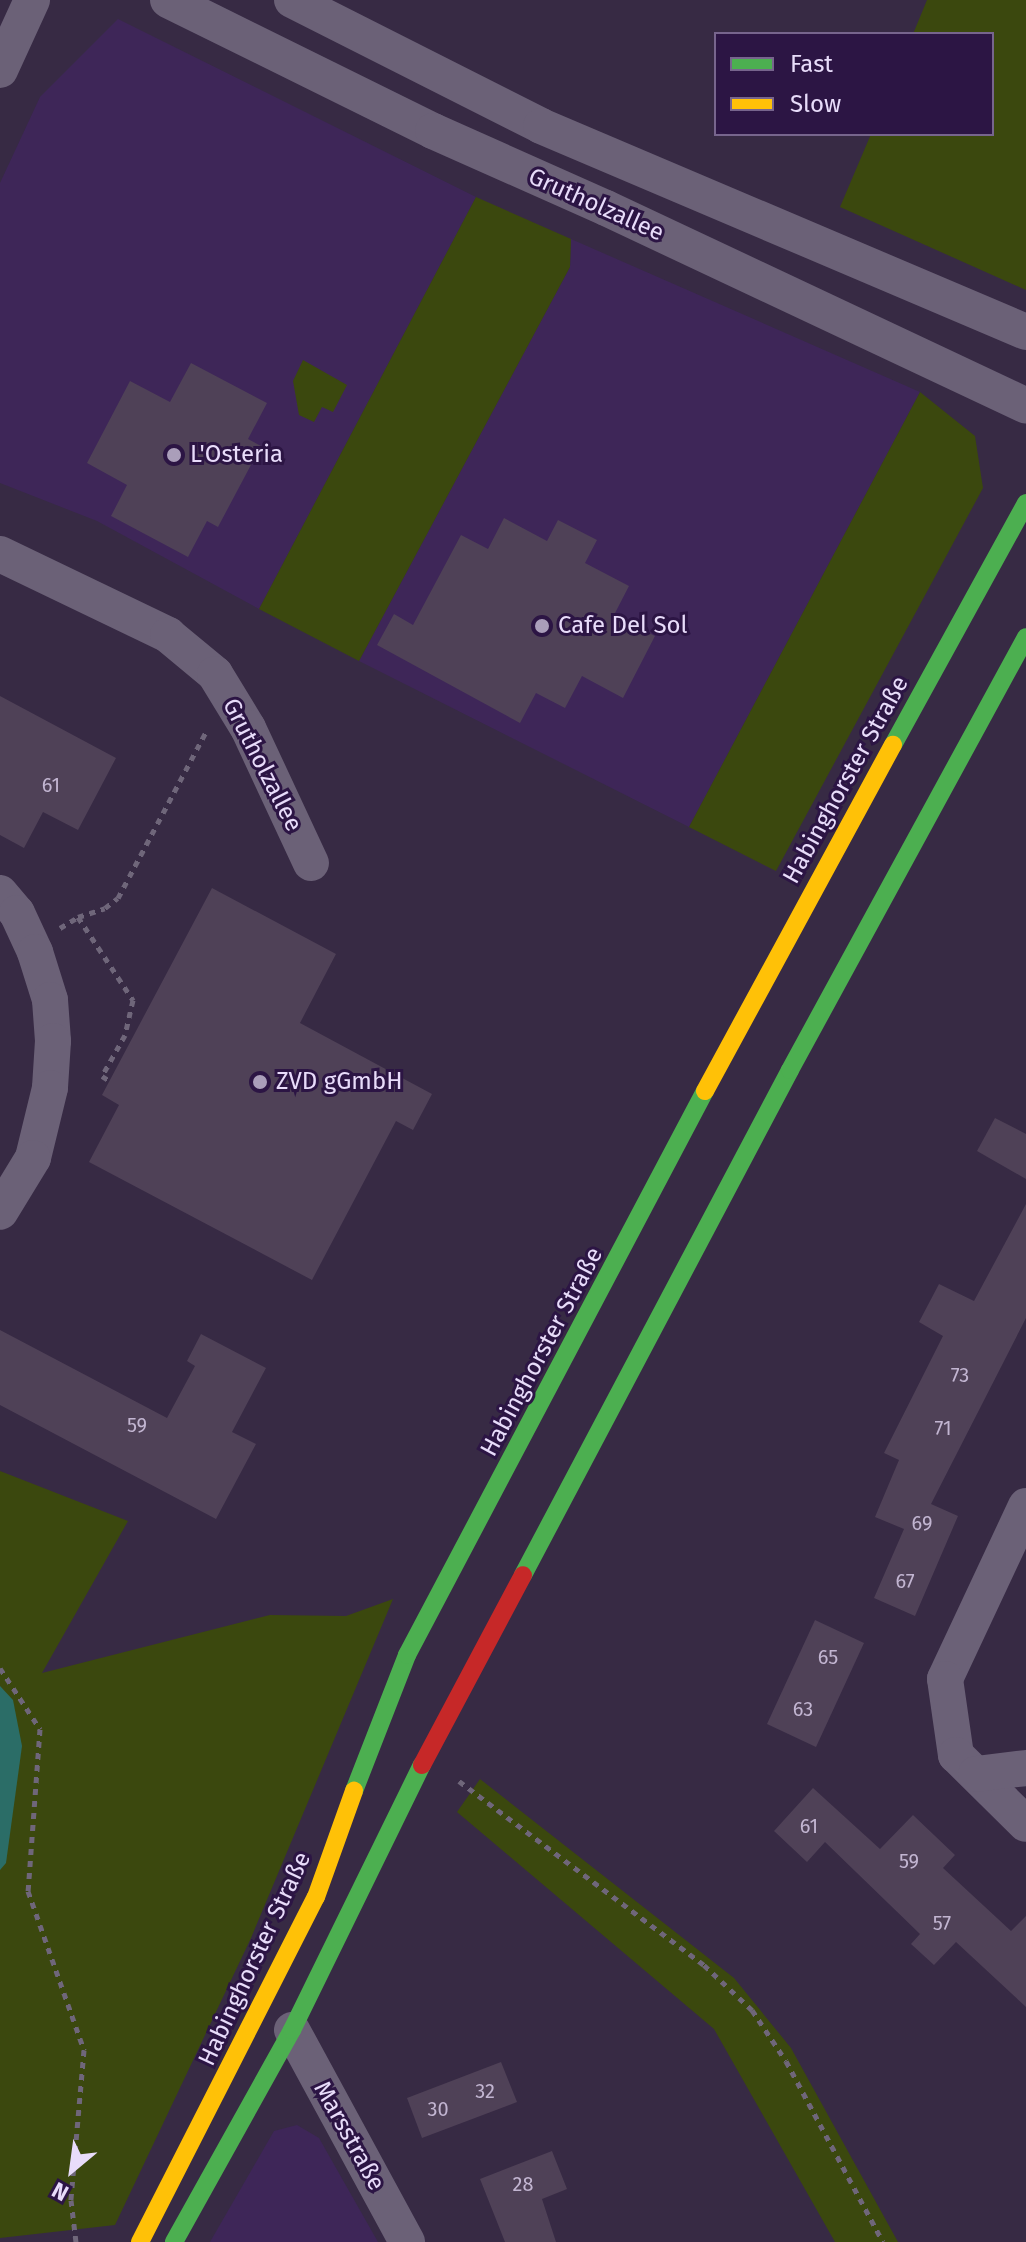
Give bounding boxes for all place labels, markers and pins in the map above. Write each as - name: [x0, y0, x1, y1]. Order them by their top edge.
- place label: L'Osteria: [190, 441, 283, 469]
- marker: L'Osteria: [165, 446, 183, 464]
- place label: Cafe Del Sol: [558, 612, 688, 640]
- marker: Cafe Del Sol: [533, 617, 551, 635]
- place label: ZVD gGmbH: [276, 1068, 402, 1096]
- marker: ZVD gGmbH: [251, 1073, 269, 1091]

